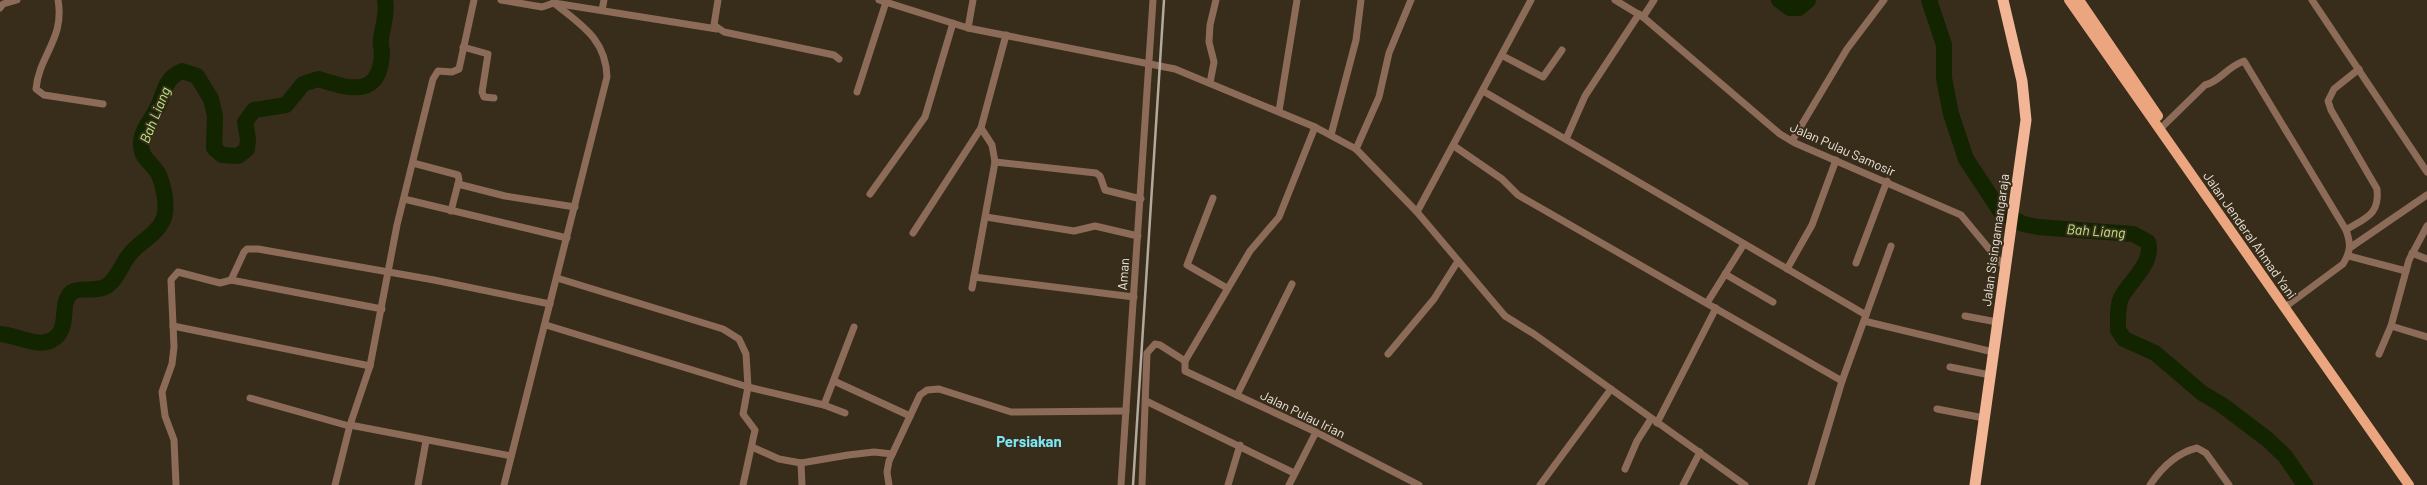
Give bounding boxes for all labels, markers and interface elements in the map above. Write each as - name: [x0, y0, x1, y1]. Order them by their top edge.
- water label: Bah Liang: [136, 84, 173, 145]
- street label: Jalan Pulau Samosir: [1788, 119, 1898, 179]
- street label: Jalan Jenderal Ahmad Yani: [2200, 168, 2300, 302]
- street label: Jalan Sisingamangaraja: [1978, 173, 2012, 307]
- water label: Bah Liang: [2066, 220, 2126, 241]
- street label: Aman: [1114, 257, 1132, 291]
- street label: Jalan Pulau Irian: [1258, 387, 1348, 441]
- district label: Persiakan: [996, 432, 1062, 450]

